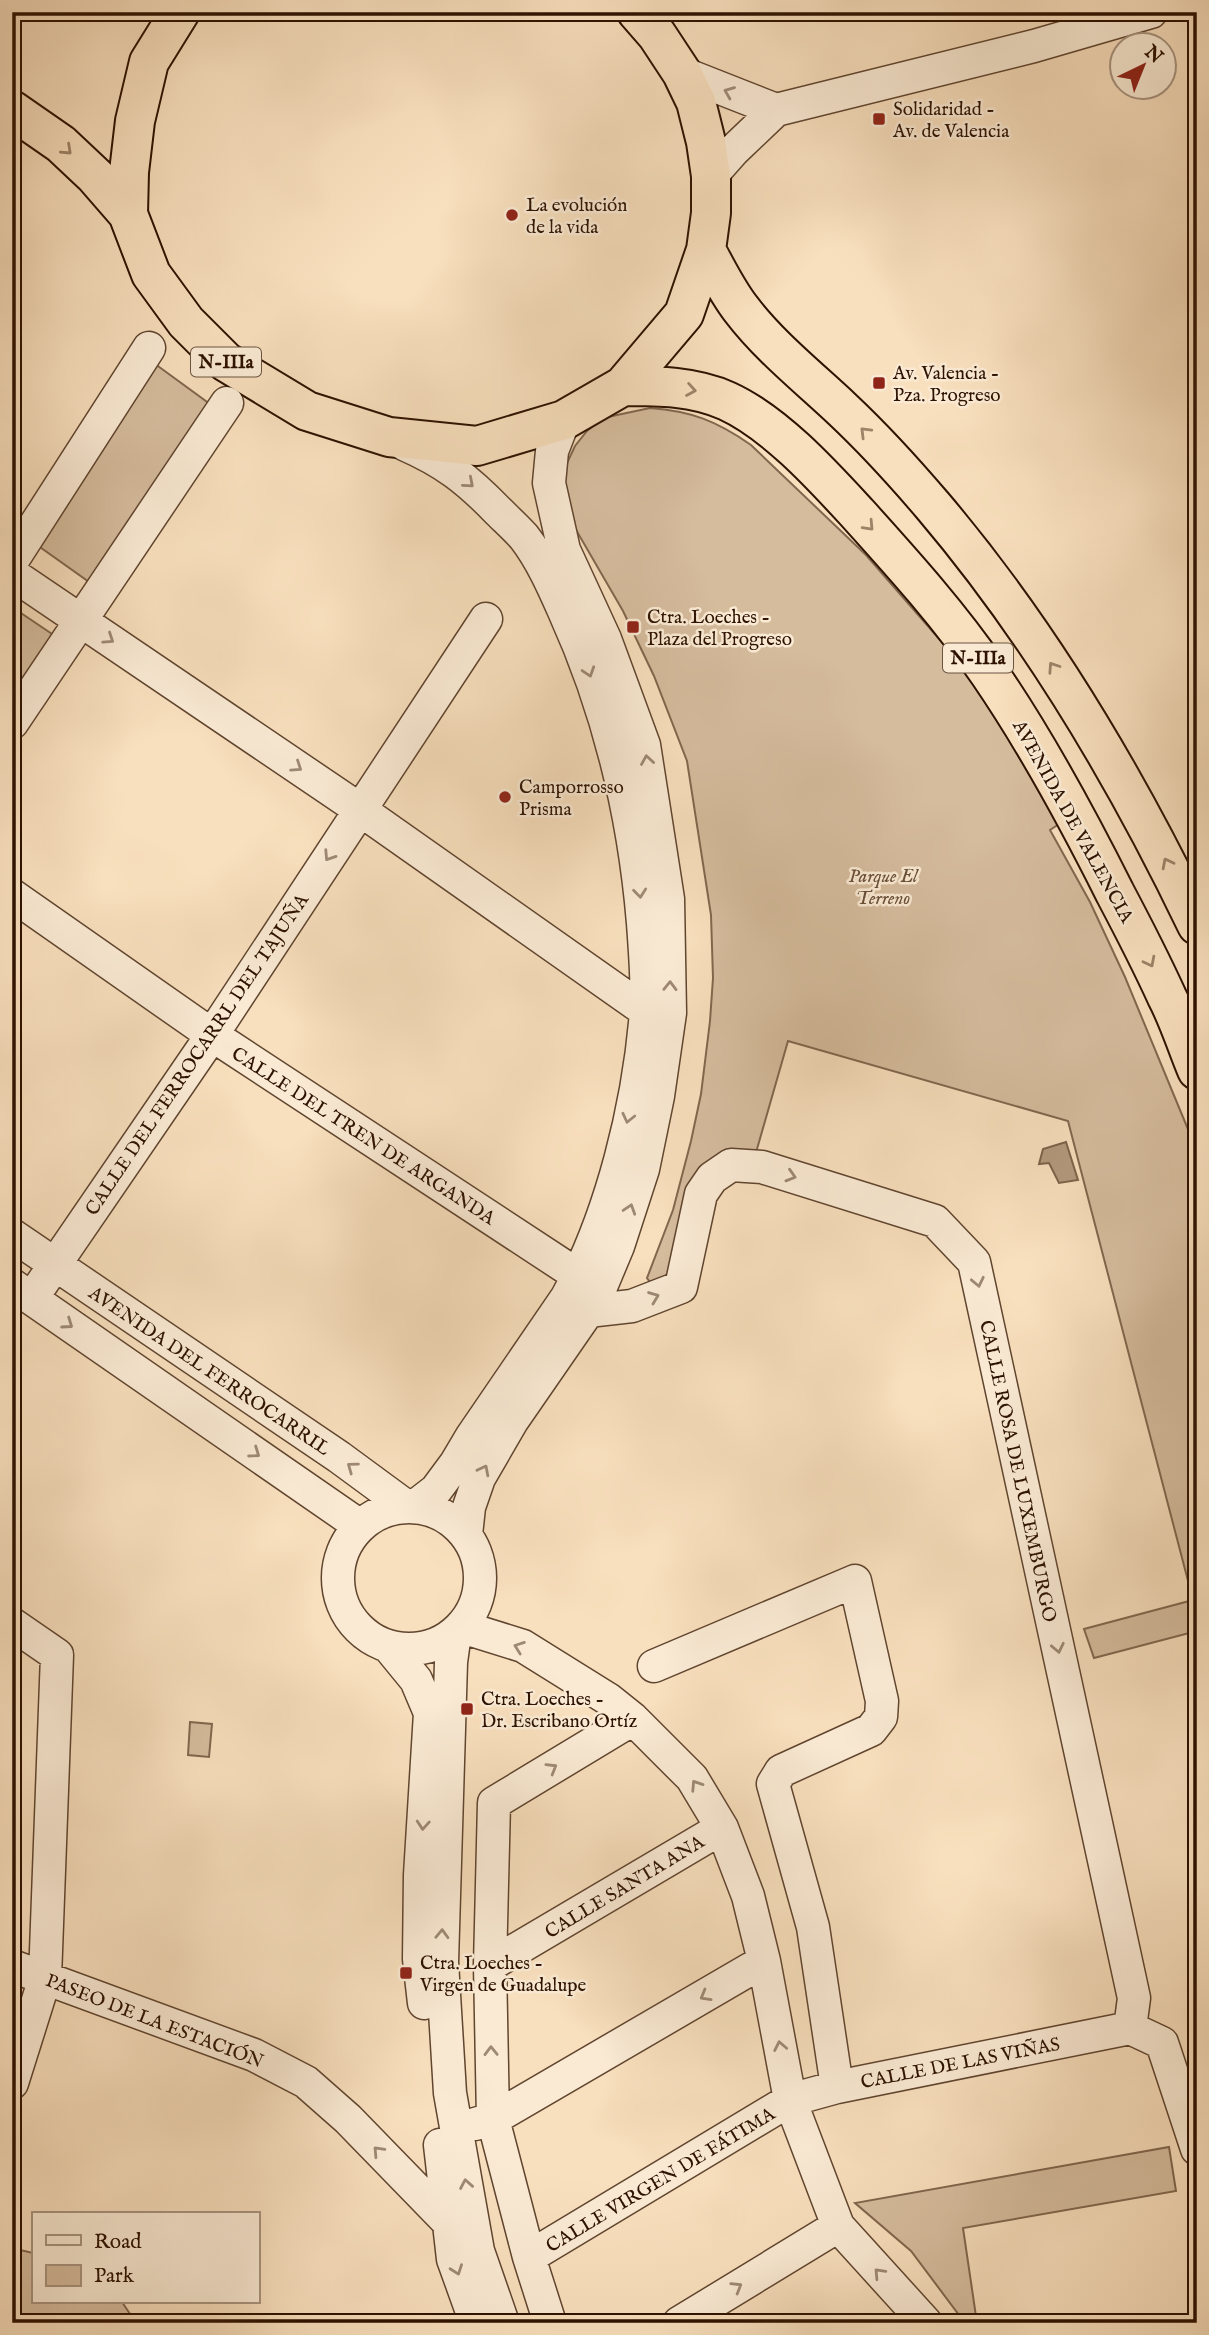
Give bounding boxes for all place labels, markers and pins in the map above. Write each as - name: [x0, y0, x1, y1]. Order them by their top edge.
- place label: Solidaridad - Av. de Valencia: [892, 98, 1010, 144]
- marker: Solidaridad - Av. de Valencia: [871, 111, 887, 127]
- place label: La evolución de la vida: [526, 194, 627, 240]
- marker: La evolución de la vida: [504, 207, 520, 223]
- place label: Av. Valencia - Pza. Progreso: [892, 362, 1001, 408]
- marker: Av. Valencia - Pza. Progreso: [871, 375, 887, 391]
- place label: Ctra. Loeches - Plaza del Progreso: [647, 606, 792, 652]
- marker: Ctra. Loeches - Plaza del Progreso: [625, 619, 641, 635]
- place label: Camporrosso Prisma: [519, 776, 624, 822]
- marker: Camporrosso Prisma: [497, 789, 513, 805]
- place label: Ctra. Loeches - Dr. Escribano Ortíz: [481, 1688, 637, 1734]
- marker: Ctra. Loeches - Dr. Escribano Ortíz: [459, 1701, 475, 1717]
- place label: Ctra. Loeches - Virgen de Guadalupe: [419, 1952, 587, 1998]
- marker: Ctra. Loeches - Virgen de Guadalupe: [398, 1965, 414, 1981]

